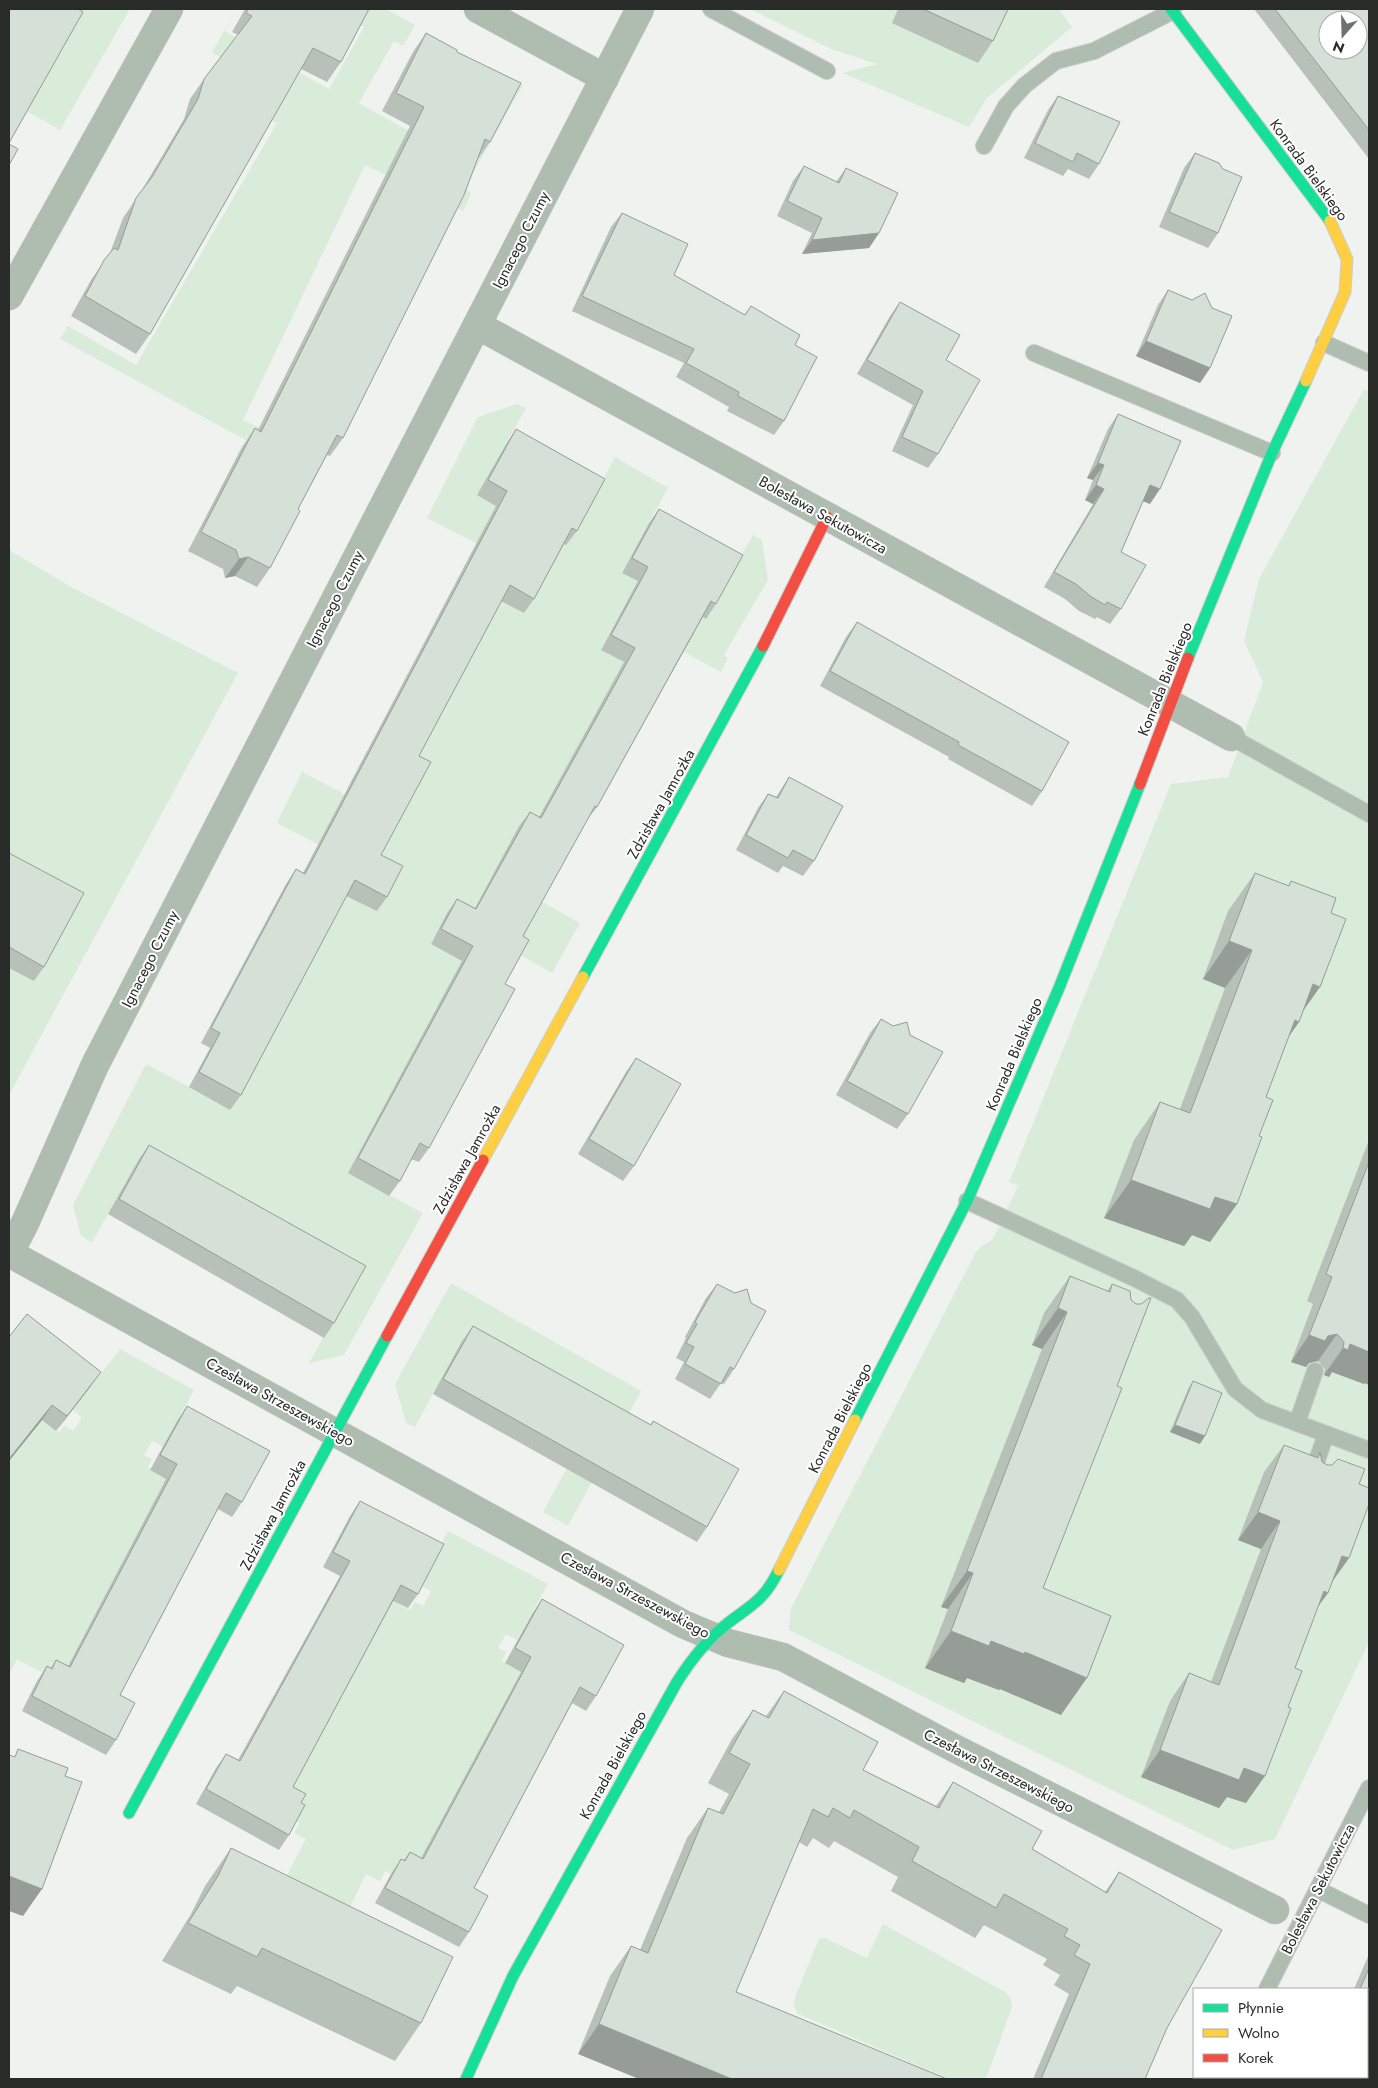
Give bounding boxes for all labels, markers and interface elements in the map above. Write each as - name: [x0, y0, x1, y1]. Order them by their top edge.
- north arrow: [1318, 10, 1368, 60]
- text: N: [1330, 36, 1347, 59]
- street label: Konrada Bielskiego: [1264, 115, 1354, 225]
- street label: Ignacego Czumy: [487, 187, 555, 292]
- street label: Bolesława Sekutowicza: [755, 471, 891, 559]
- street label: Ignacego Czumy: [301, 546, 369, 651]
- street label: Konrada Bielskiego: [1132, 619, 1198, 739]
- street label: Zdzisława Jamrożka: [622, 745, 700, 863]
- street label: Ignacego Czumy: [116, 906, 184, 1011]
- street label: Konrada Bielskiego: [980, 994, 1048, 1114]
- street label: Zdzisława Jamrożka: [428, 1100, 506, 1218]
- street label: Czesława Strzeszewskiego: [202, 1352, 358, 1452]
- street label: Konrada Bielskiego: [803, 1359, 877, 1477]
- street label: Zdzisława Jamrożka: [235, 1456, 311, 1574]
- street label: Czesława Strzeszewskiego: [556, 1546, 714, 1644]
- street label: Konrada Bielskiego: [574, 1707, 652, 1823]
- street label: Czesława Strzeszewskiego: [920, 1723, 1078, 1819]
- street label: Bolesława Sekutowicza: [1276, 1820, 1360, 1958]
- legend: [1193, 1988, 1368, 2078]
- text: Płynnie: [1238, 1997, 1284, 2019]
- text: Wolno: [1238, 2022, 1279, 2044]
- text: Korek: [1238, 2047, 1274, 2069]

